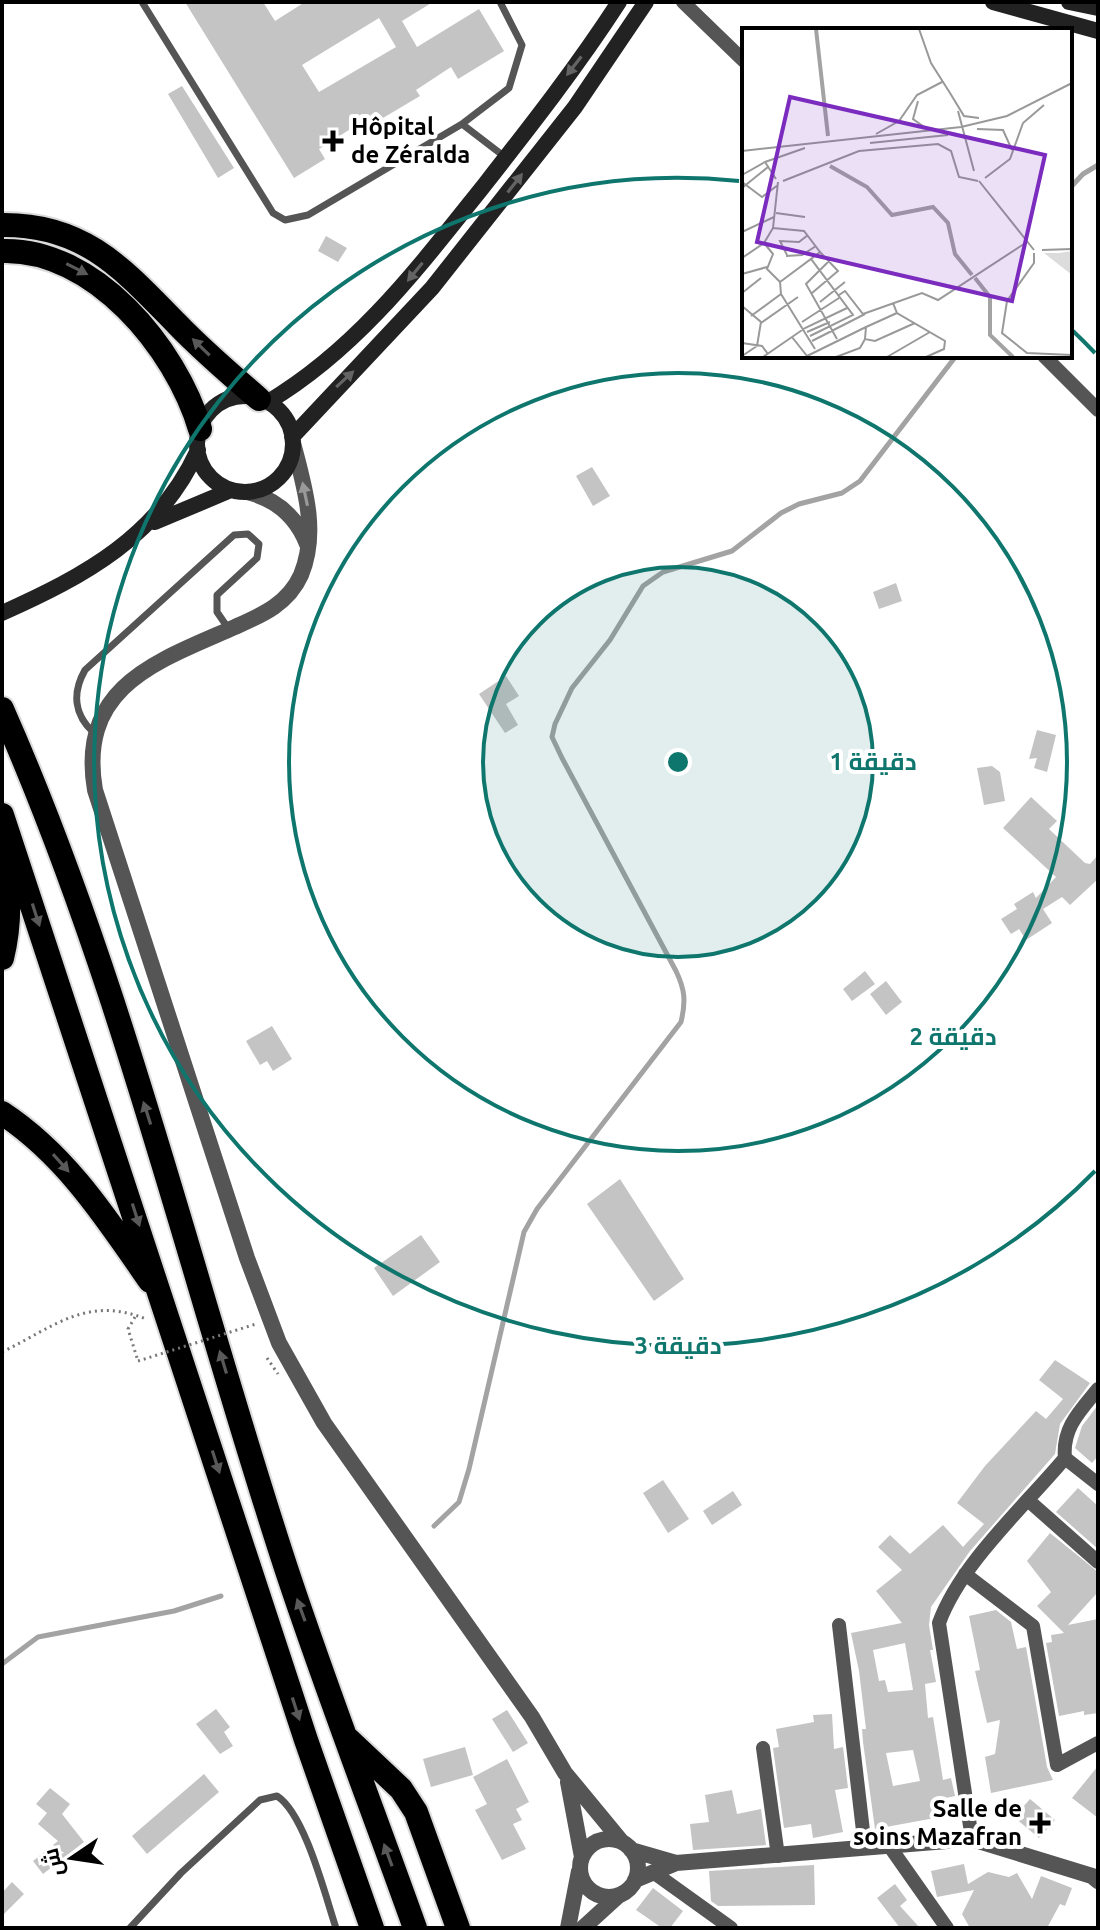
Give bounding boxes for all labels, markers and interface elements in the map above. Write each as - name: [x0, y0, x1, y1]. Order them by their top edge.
- inset map: [742, 28, 1072, 358]
- one-way arrow: [567, 56, 583, 76]
- place label: Hôpital de Zéralda: [351, 113, 470, 168]
- marker: Hôpital de Zéralda: [322, 130, 344, 152]
- one-way arrow: [507, 173, 523, 193]
- one-way arrow: [407, 261, 424, 281]
- one-way arrow: [65, 263, 88, 276]
- one-way arrow: [192, 338, 211, 357]
- one-way arrow: [335, 370, 354, 388]
- one-way arrow: [298, 481, 311, 506]
- centre of rings: [664, 748, 692, 776]
- text: 1 دقيقة: [829, 748, 917, 775]
- one-way arrow: [30, 903, 43, 927]
- text: 2 دقيقة: [909, 1023, 997, 1050]
- one-way arrow: [140, 1101, 152, 1125]
- one-way arrow: [52, 1153, 69, 1173]
- one-way arrow: [130, 1203, 142, 1227]
- text: 3 دقيقة: [634, 1332, 722, 1359]
- one-way arrow: [217, 1349, 229, 1373]
- one-way arrow: [211, 1450, 223, 1474]
- one-way arrow: [294, 1597, 307, 1621]
- one-way arrow: [290, 1698, 303, 1722]
- place label: Salle de soins Mazafran: [853, 1795, 1022, 1850]
- marker: Salle de soins Mazafran: [1029, 1812, 1051, 1834]
- north arrow: [32, 1818, 112, 1898]
- one-way arrow: [382, 1842, 394, 1866]
- text: ش: [37, 1846, 69, 1879]

